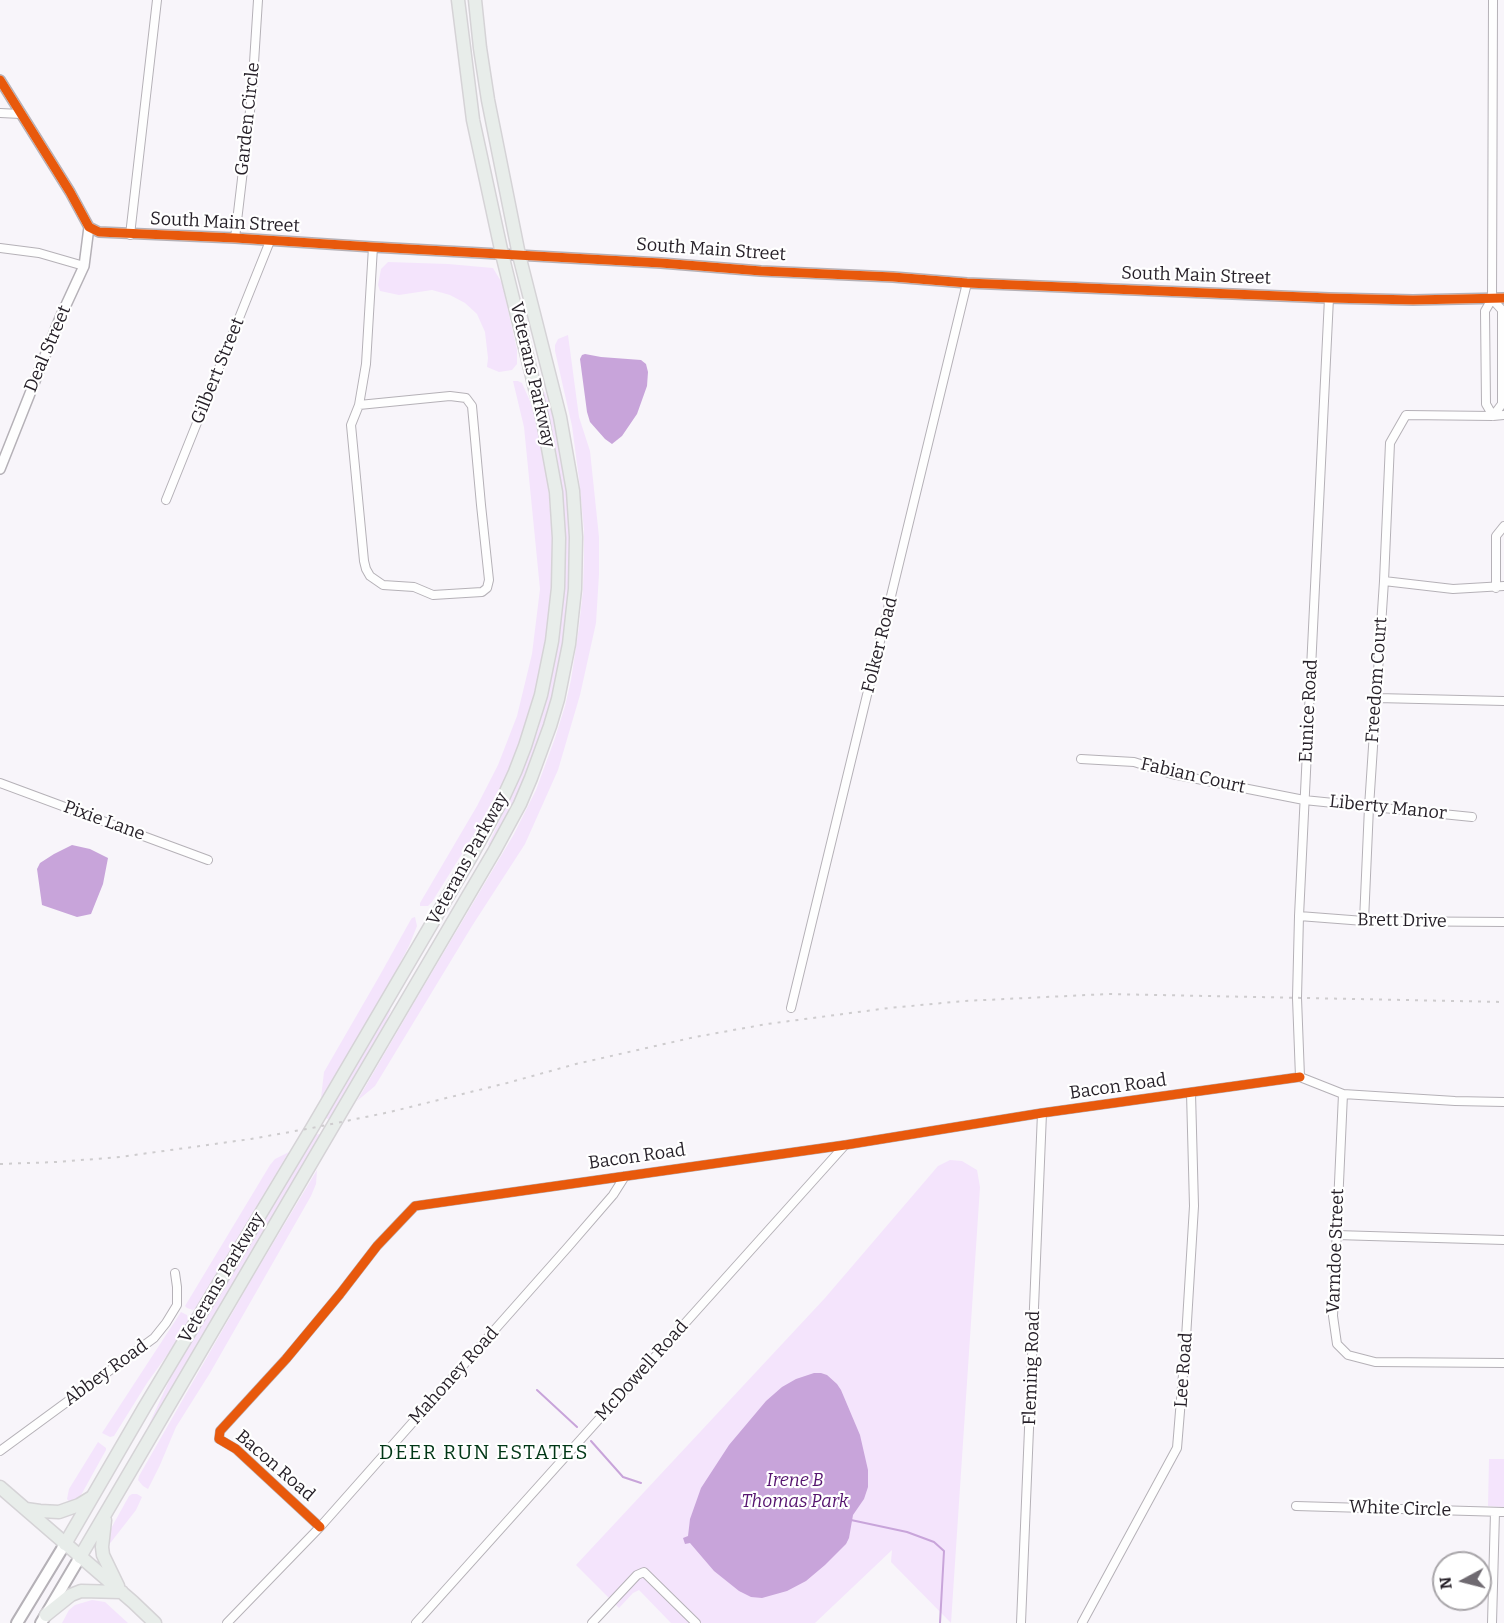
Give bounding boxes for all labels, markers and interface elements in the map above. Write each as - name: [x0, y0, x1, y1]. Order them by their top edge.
- street label: Garden Circle: [231, 61, 265, 177]
- street label: South Main Street: [150, 208, 300, 238]
- street label: South Main Street: [635, 234, 787, 266]
- street label: South Main Street: [1121, 263, 1271, 289]
- street label: Veterans Parkway: [505, 300, 559, 450]
- street label: Deal Street: [20, 302, 76, 396]
- street label: Gilbert Street: [187, 315, 249, 427]
- street label: Folker Road: [858, 595, 902, 695]
- street label: Freedom Court: [1362, 616, 1392, 744]
- street label: Eunice Road: [1296, 659, 1322, 763]
- street label: Fabian Court: [1138, 753, 1248, 799]
- street label: Veterans Parkway: [423, 789, 513, 929]
- street label: Liberty Manor: [1328, 791, 1448, 825]
- street label: Pixie Lane: [60, 796, 148, 846]
- street label: Brett Drive: [1357, 909, 1447, 933]
- street label: Bacon Road: [1068, 1070, 1168, 1104]
- street label: Bacon Road: [587, 1140, 687, 1174]
- street label: Varndoe Street: [1323, 1188, 1349, 1314]
- street label: Veterans Parkway: [174, 1209, 270, 1347]
- street label: Fleming Road: [1019, 1310, 1045, 1426]
- street label: McDowell Road: [591, 1316, 693, 1426]
- street label: Mahoney Road: [405, 1323, 503, 1429]
- street label: Lee Road: [1171, 1332, 1197, 1408]
- street label: Abbey Road: [60, 1335, 152, 1411]
- street label: Bacon Road: [231, 1426, 319, 1506]
- district label: DEER RUN ESTATES: [379, 1441, 589, 1465]
- park label: Irene B Thomas Park: [741, 1470, 849, 1512]
- street label: White Circle: [1348, 1496, 1452, 1522]
- north arrow: [1432, 1551, 1492, 1611]
- text: N: [1435, 1576, 1456, 1590]

